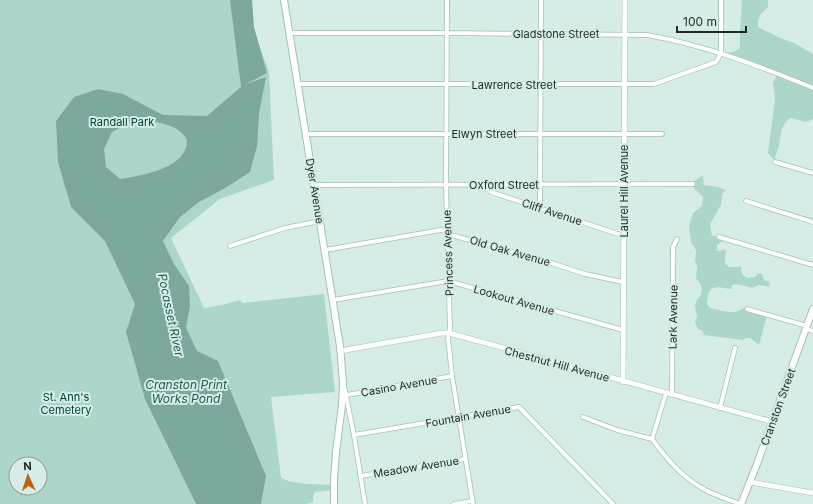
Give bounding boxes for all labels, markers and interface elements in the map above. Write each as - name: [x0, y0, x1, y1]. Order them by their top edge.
- scale bar: [677, 8, 746, 34]
- text: 100 m: [683, 14, 717, 29]
- street label: Gladstone Street: [513, 27, 600, 41]
- street label: Lawrence Street: [471, 78, 557, 92]
- park label: Randall Park: [90, 115, 154, 129]
- street label: Elwyn Street: [451, 127, 517, 141]
- street label: Laurel Hill Avenue: [617, 145, 631, 237]
- street label: Dyer Avenue: [303, 157, 327, 225]
- street label: Oxford Street: [469, 178, 539, 192]
- street label: Cliff Avenue: [520, 196, 584, 228]
- street label: Princess Avenue: [439, 210, 457, 296]
- street label: Old Oak Avenue: [468, 233, 552, 269]
- water label: Pocasset River: [155, 272, 187, 358]
- street label: Lookout Avenue: [472, 282, 556, 318]
- street label: Lark Avenue: [665, 285, 681, 349]
- street label: Chestnut Hill Avenue: [503, 343, 611, 385]
- street label: Cranston Street: [758, 366, 799, 448]
- street label: Casino Avenue: [360, 372, 438, 400]
- water label: Cranston Print Works Pond: [145, 377, 228, 406]
- park label: St. Ann's Cemetery: [41, 390, 91, 417]
- street label: Fountain Avenue: [424, 402, 512, 430]
- street label: Meadow Avenue: [372, 453, 460, 481]
- north arrow: [8, 456, 48, 496]
- text: N: [23, 459, 32, 473]

